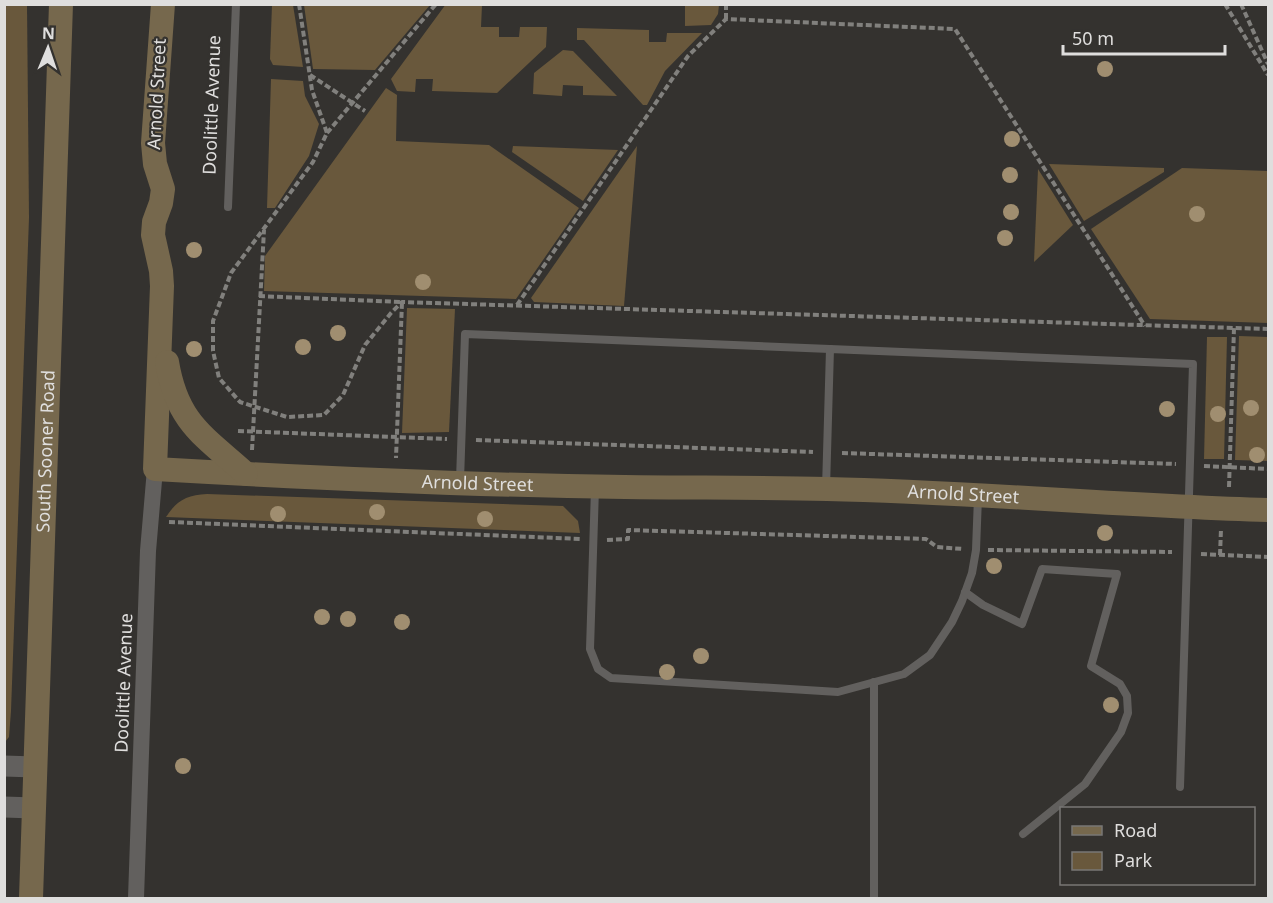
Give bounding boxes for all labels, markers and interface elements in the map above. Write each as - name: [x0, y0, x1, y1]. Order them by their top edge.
- north arrow: [18, 18, 78, 78]
- scale bar: [1063, 18, 1225, 56]
- text: N: [42, 22, 55, 44]
- text: 50 m: [1072, 26, 1114, 50]
- street label: Doolittle Avenue: [197, 35, 225, 175]
- street label: Arnold Street: [141, 37, 171, 150]
- street label: South Sooner Road: [30, 370, 60, 533]
- street label: Arnold Street: [421, 469, 534, 496]
- street label: Arnold Street: [907, 479, 1020, 508]
- street label: Doolittle Avenue: [109, 613, 137, 753]
- legend: [1060, 807, 1255, 885]
- text: Road: [1114, 818, 1157, 842]
- text: Park: [1114, 848, 1152, 872]

